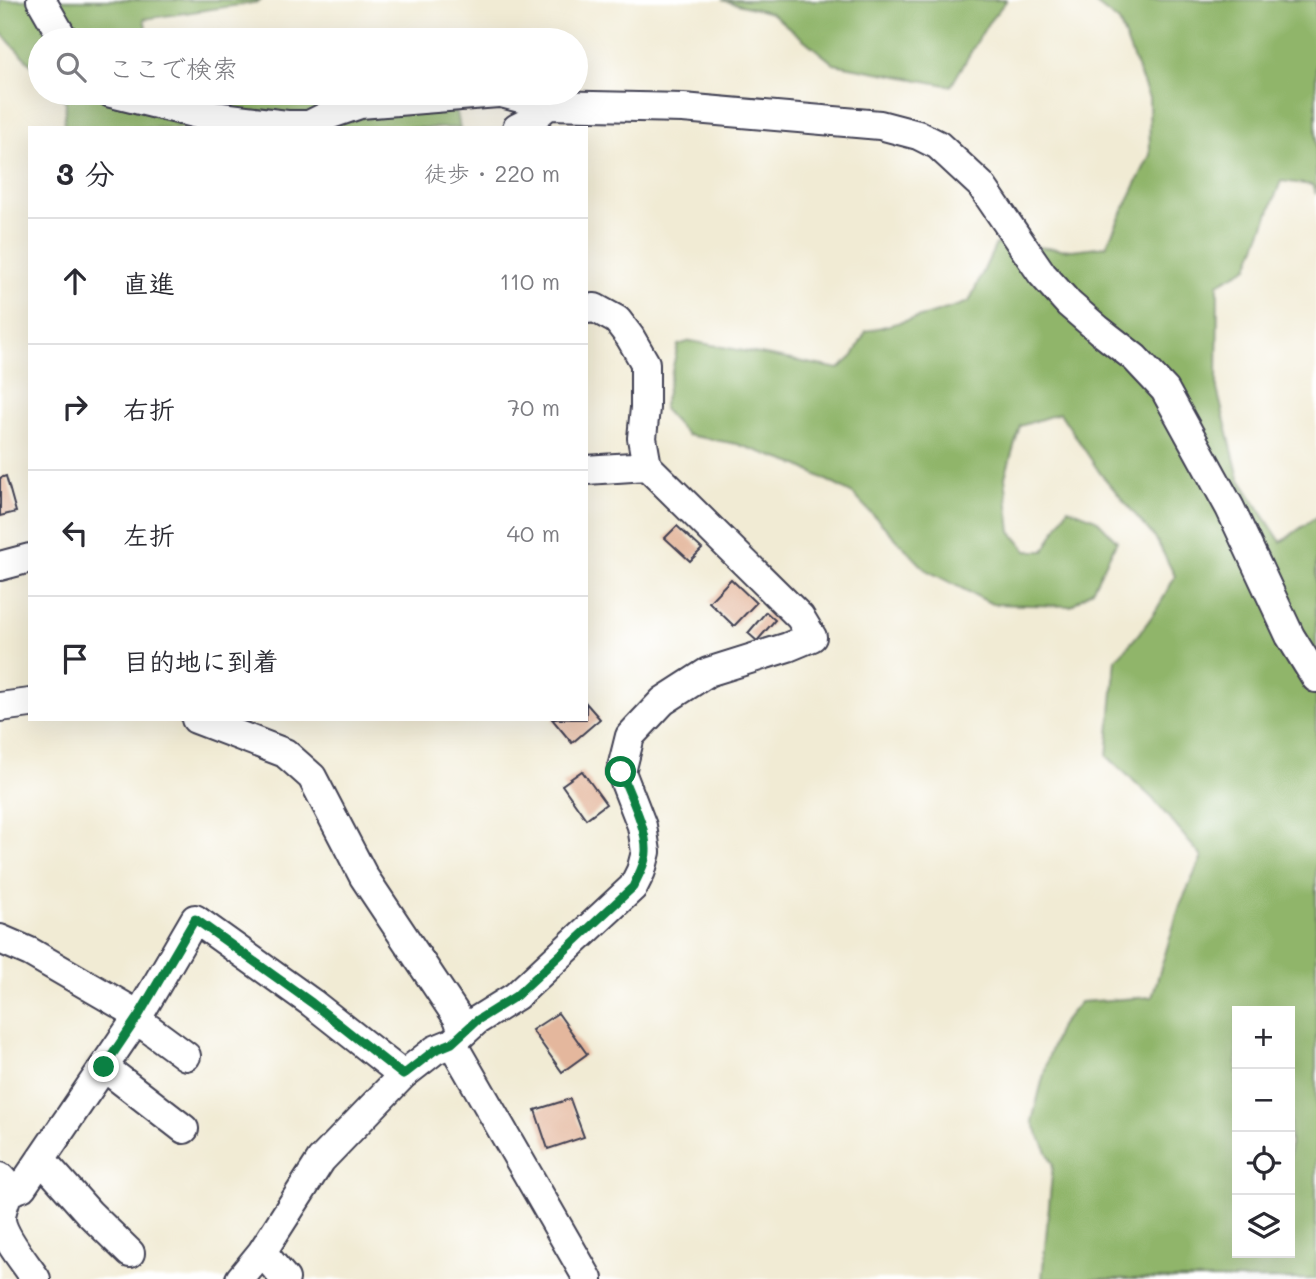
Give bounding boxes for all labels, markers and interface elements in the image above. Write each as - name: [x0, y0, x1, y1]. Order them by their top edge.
- search box: [28, 28, 588, 105]
- icon: search: [52, 48, 90, 86]
- text: ここで検索: [108, 51, 238, 85]
- text: 3 分: [56, 153, 115, 193]
- text: 徒歩 · 220 m: [424, 158, 560, 188]
- icon: ahead: [56, 262, 94, 300]
- text: 直進: [123, 266, 175, 300]
- text: 110 m: [500, 266, 560, 296]
- icon: right: [56, 388, 94, 426]
- text: 右折: [123, 392, 175, 426]
- text: 70 m: [507, 392, 560, 422]
- icon: left: [56, 514, 94, 552]
- text: 左折: [123, 518, 175, 552]
- text: 40 m: [507, 518, 560, 548]
- icon: arrive: [56, 640, 94, 678]
- text: 目的地に到着: [123, 644, 279, 678]
- route start: [605, 756, 636, 787]
- map controls: [1232, 1006, 1295, 1258]
- button: +: [1232, 1006, 1295, 1069]
- route end: [88, 1051, 119, 1082]
- button: −: [1232, 1069, 1295, 1132]
- button: locate: [1232, 1132, 1295, 1195]
- button: layers: [1232, 1195, 1295, 1258]

